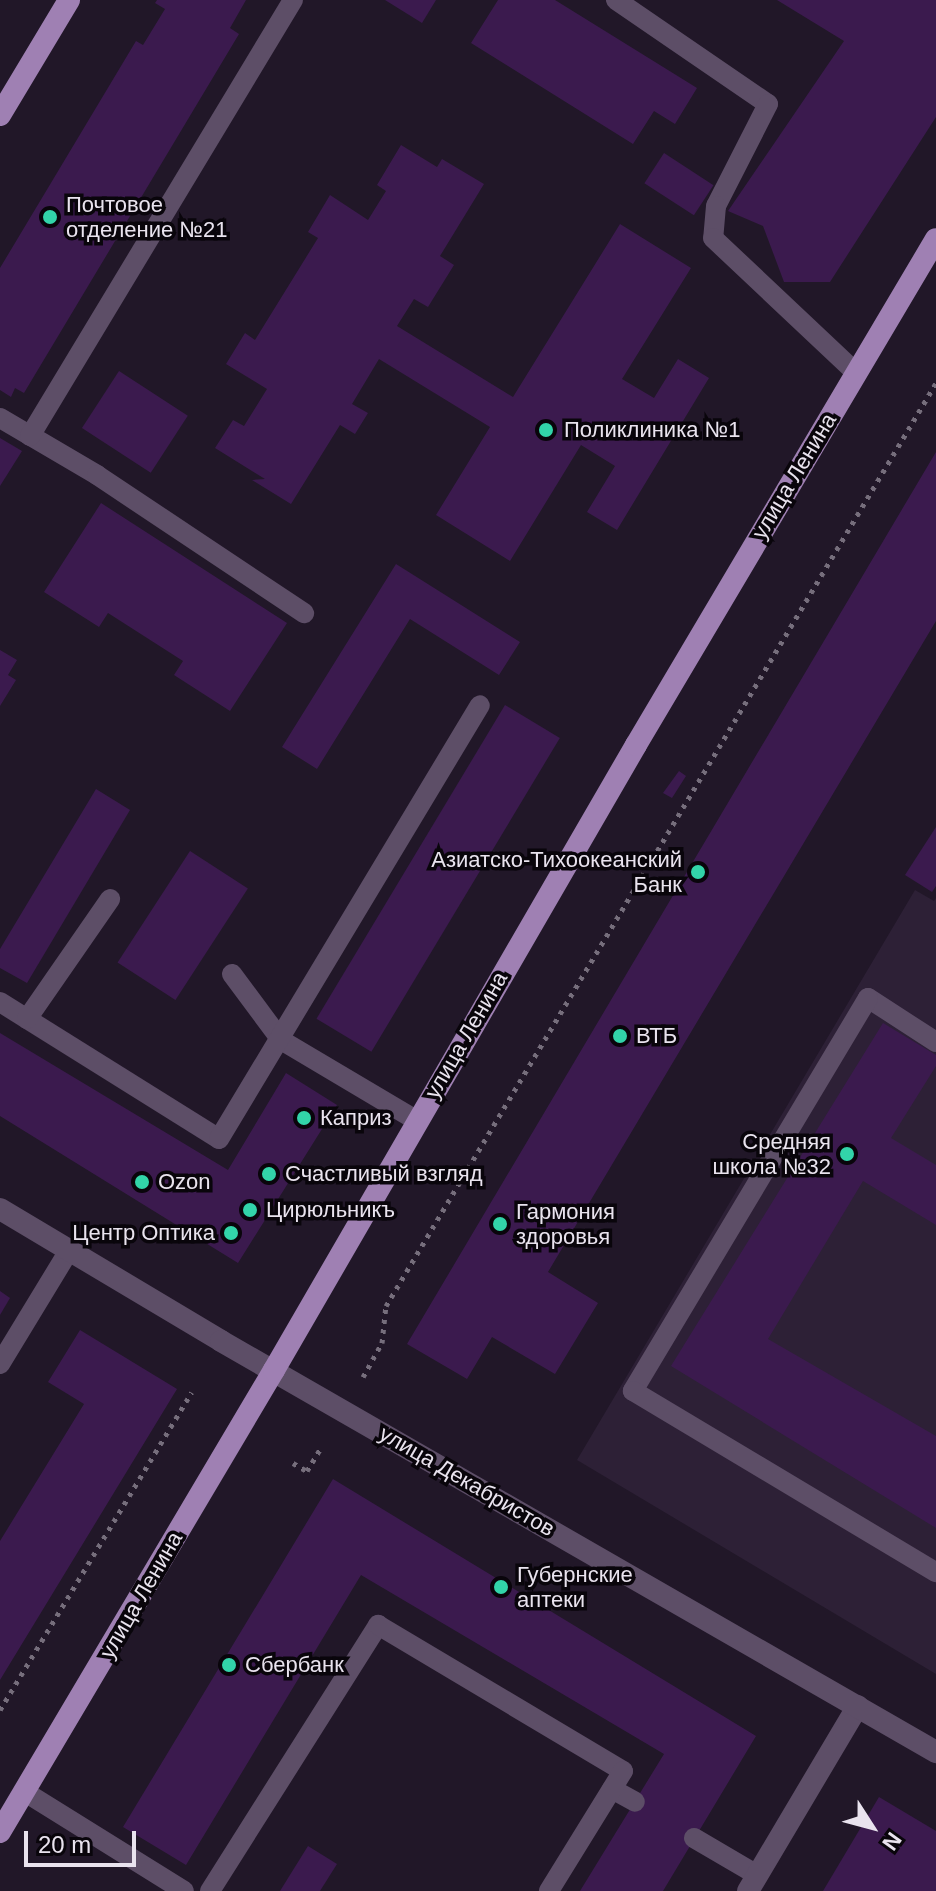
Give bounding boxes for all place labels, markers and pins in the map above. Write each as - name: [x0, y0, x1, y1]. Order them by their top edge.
- place label: Почтовое отделение №21: [66, 191, 227, 242]
- marker: Почтовое отделение №21: [41, 208, 59, 226]
- place label: Поликлиника №1: [564, 417, 740, 443]
- marker: Поликлиника №1: [535, 419, 557, 441]
- place label: Азиатско-Тихоокеанский Банк: [431, 846, 682, 898]
- marker: Азиатско-Тихоокеанский Банк: [689, 863, 707, 881]
- place label: ВТБ: [636, 1023, 677, 1049]
- marker: ВТБ: [611, 1027, 629, 1045]
- place label: Каприз: [320, 1105, 392, 1131]
- marker: Каприз: [295, 1109, 313, 1127]
- place label: Средняя школа №32: [712, 1128, 831, 1180]
- marker: Средняя школа №32: [838, 1145, 856, 1163]
- place label: Счастливый взгляд: [285, 1161, 483, 1187]
- marker: Счастливый взгляд: [260, 1165, 278, 1183]
- place label: Ozon: [158, 1169, 211, 1195]
- marker: Ozon: [133, 1173, 151, 1191]
- place label: Цирюльникъ: [266, 1197, 395, 1223]
- place label: Гармония здоровья: [516, 1198, 615, 1250]
- marker: Цирюльникъ: [241, 1201, 259, 1219]
- marker: Гармония здоровья: [491, 1215, 509, 1233]
- place label: Центр Оптика: [72, 1220, 215, 1246]
- marker: Центр Оптика: [222, 1224, 240, 1242]
- place label: Губернские аптеки: [517, 1561, 633, 1612]
- marker: Губернские аптеки: [492, 1578, 510, 1596]
- place label: Сбербанк: [245, 1652, 344, 1678]
- marker: Сбербанк: [220, 1656, 238, 1674]

